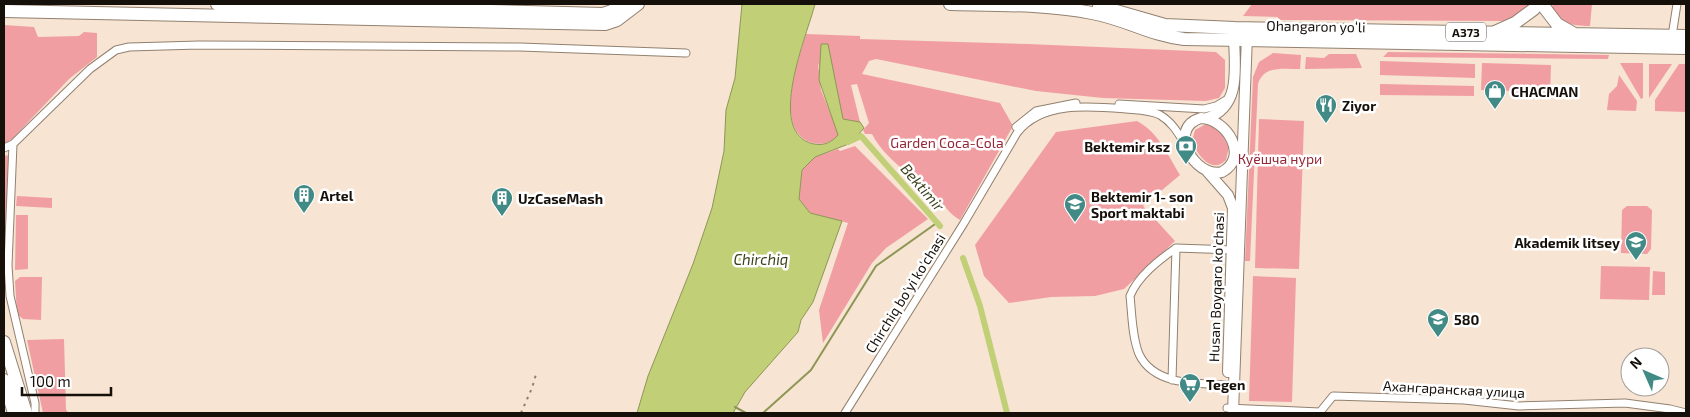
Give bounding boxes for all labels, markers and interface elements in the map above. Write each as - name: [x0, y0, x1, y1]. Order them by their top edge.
- street label: Ohangaron yoʻli: [1266, 17, 1366, 35]
- road number: A373: [1446, 22, 1486, 42]
- shop icon: CHACMAN: [1483, 79, 1507, 110]
- place label: CHACMAN: [1511, 83, 1578, 100]
- restaurant icon: Ziyor: [1314, 93, 1338, 124]
- place label: Ziyor: [1342, 97, 1376, 114]
- park label: Garden Coca-Cola: [890, 134, 1004, 151]
- bank icon: Bektemir ksz: [1174, 134, 1198, 165]
- place label: Bektemir ksz: [1084, 138, 1170, 155]
- park label: Куёшча нури: [1238, 150, 1322, 167]
- water label: Bektimir: [897, 159, 949, 215]
- building icon: Artel: [292, 183, 316, 214]
- building icon: UzCaseMash: [490, 186, 514, 217]
- place label: Artel: [320, 187, 354, 204]
- place label: Bektemir 1- son Sport maktabi: [1091, 188, 1193, 221]
- place label: UzCaseMash: [518, 190, 603, 207]
- school or university icon: Bektemir 1- son Sport maktabi: [1063, 192, 1087, 223]
- street label: Husan Boyqaro ko'chasi: [1205, 212, 1227, 362]
- street label: Chirchiq bo'yi ko'chasi: [861, 230, 949, 356]
- school or university icon: Akademik litsey: [1624, 230, 1648, 261]
- place label: Akademik litsey: [1514, 234, 1620, 251]
- water label: Chirchiq: [734, 250, 788, 268]
- school or university icon: 580: [1426, 307, 1450, 338]
- place label: 580: [1454, 311, 1479, 328]
- north arrow: [1620, 347, 1670, 397]
- text: N: [1626, 353, 1645, 372]
- scale bar: [22, 364, 111, 396]
- text: 100 m: [30, 372, 71, 390]
- supermarket icon: Tegen: [1178, 372, 1202, 403]
- place label: Tegen: [1206, 376, 1245, 393]
- street label: Ахангаранская улица: [1383, 377, 1525, 401]

